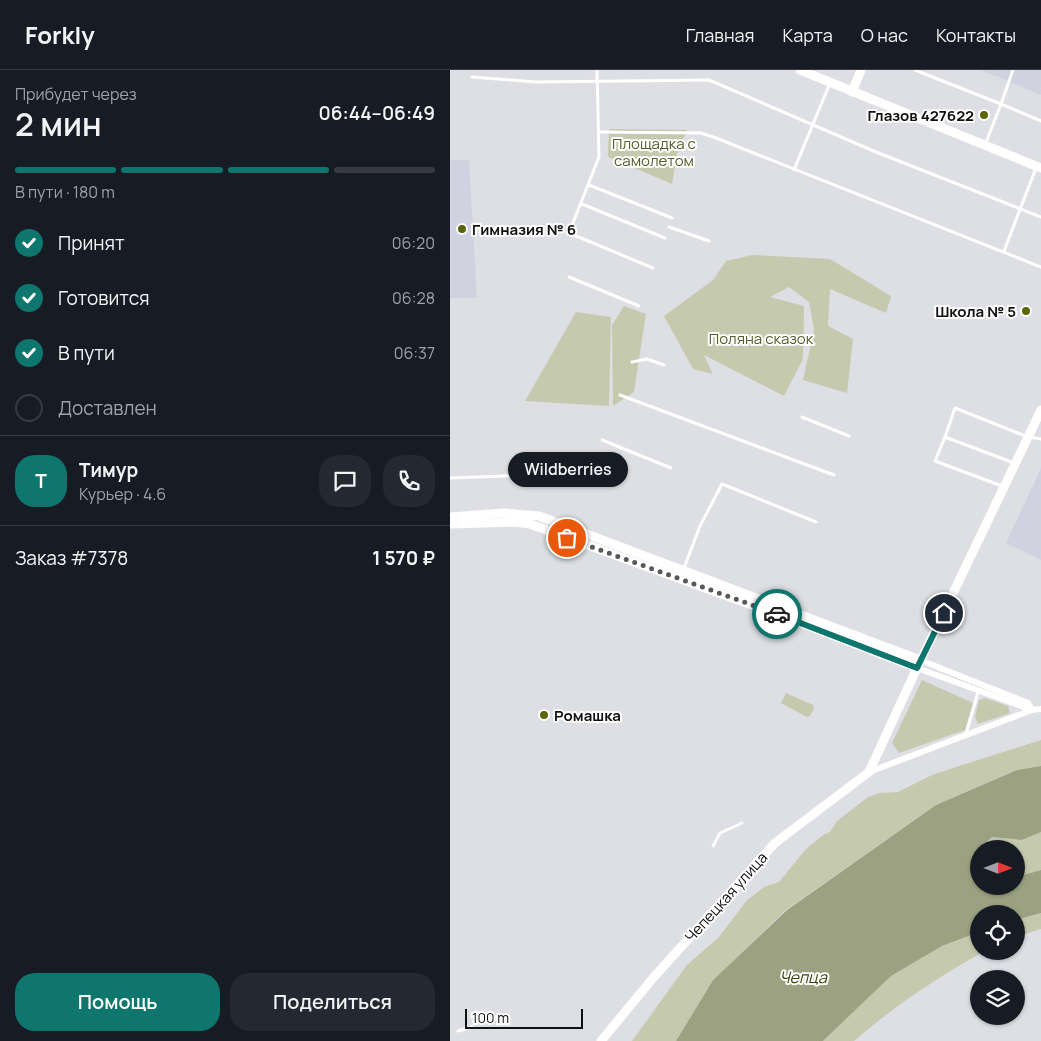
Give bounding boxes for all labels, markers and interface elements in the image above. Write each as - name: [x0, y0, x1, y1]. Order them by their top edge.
- text: Forkly: [25, 18, 95, 51]
- text: Главная: [686, 23, 755, 47]
- text: Карта: [783, 23, 833, 47]
- text: О нас: [861, 23, 908, 47]
- text: Контакты: [936, 23, 1016, 47]
- text: Прибудет через: [15, 83, 137, 105]
- text: 06:44–06:49: [319, 100, 435, 126]
- text: 2 мин: [15, 102, 102, 146]
- place label: Глазов 427622: [868, 105, 974, 126]
- marker: Глазов 427622: [978, 109, 990, 121]
- park label: Площадка с самолетом: [612, 133, 696, 171]
- text: В пути · 180 m: [15, 181, 115, 203]
- place label: Гимназия № 6: [472, 219, 576, 240]
- marker: Гимназия № 6: [456, 223, 468, 235]
- icon: check: [15, 229, 43, 257]
- text: Принят: [58, 230, 125, 256]
- text: 06:20: [392, 232, 435, 254]
- icon: check: [15, 284, 43, 312]
- text: Готовится: [58, 285, 150, 311]
- text: 06:28: [392, 287, 435, 309]
- place label: Школа № 5: [935, 301, 1016, 322]
- marker: Школа № 5: [1020, 305, 1032, 317]
- park label: Поляна сказок: [709, 328, 814, 349]
- icon: check: [15, 339, 43, 367]
- text: В пути: [58, 340, 115, 366]
- text: 06:37: [394, 342, 435, 364]
- text: Доставлен: [58, 395, 157, 421]
- callout: Wildberries: [507, 453, 627, 488]
- button: chat: [319, 455, 371, 507]
- button: phone: [383, 455, 435, 507]
- text: Тимур: [79, 457, 138, 483]
- text: Wildberries: [524, 458, 612, 480]
- text: Т: [35, 468, 47, 494]
- text: Курьер · 4.6: [79, 483, 166, 505]
- pin: [546, 517, 588, 559]
- icon: bag: [553, 524, 581, 552]
- text: Заказ #7378: [15, 545, 128, 571]
- text: 1 570 ₽: [372, 545, 435, 571]
- courier: [752, 589, 802, 639]
- pin: [923, 592, 965, 634]
- icon: home: [930, 599, 958, 627]
- icon: car: [763, 600, 791, 628]
- place label: Ромашка: [554, 705, 621, 726]
- marker: Ромашка: [538, 709, 550, 721]
- north arrow: [970, 840, 1025, 895]
- map controls: [970, 840, 1025, 1025]
- street label: Чепецкая улица: [680, 847, 772, 947]
- button: locate: [970, 905, 1025, 960]
- water label: Чепца: [779, 966, 828, 988]
- button: layers: [970, 970, 1025, 1025]
- button: Помощь: [15, 973, 220, 1031]
- button: Поделиться: [230, 973, 435, 1031]
- scale bar: [465, 1006, 582, 1029]
- text: 100 m: [472, 1008, 509, 1027]

